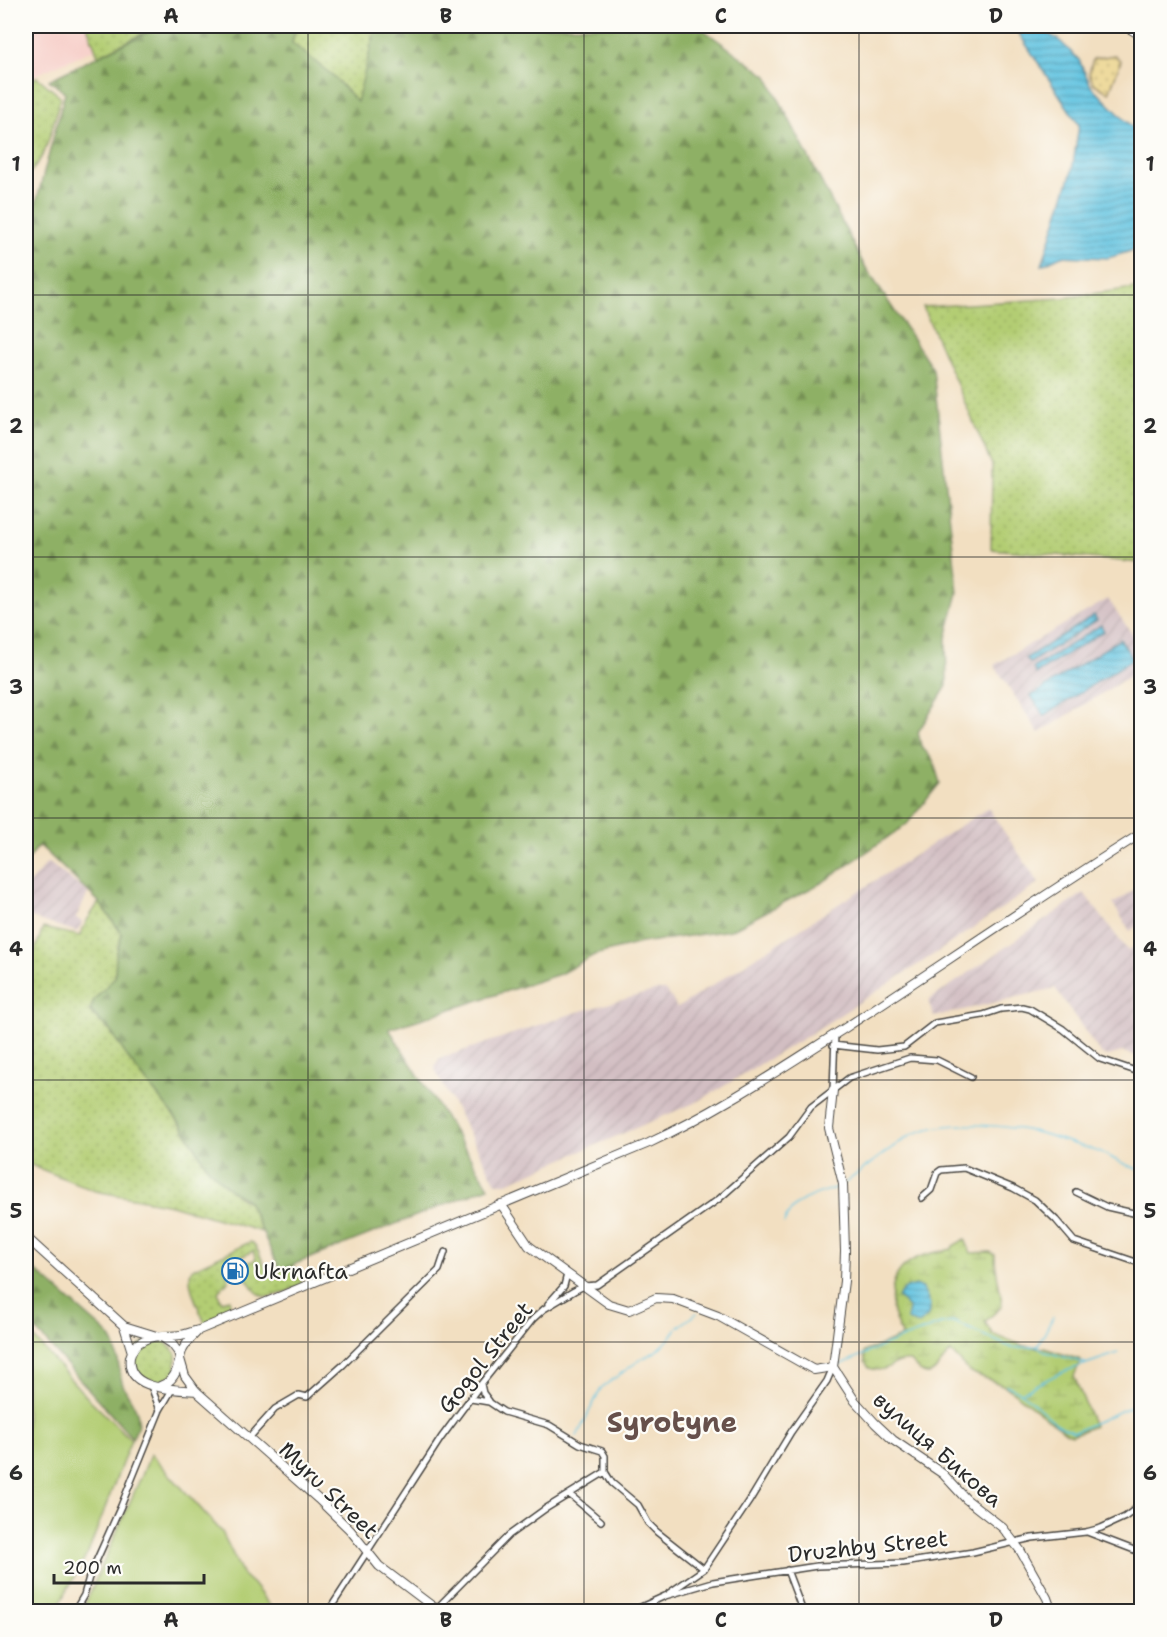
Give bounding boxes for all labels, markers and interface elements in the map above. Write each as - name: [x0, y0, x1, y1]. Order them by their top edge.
- text: A: [163, 3, 179, 29]
- text: B: [440, 3, 452, 29]
- text: C: [715, 3, 727, 29]
- text: D: [989, 3, 1003, 29]
- text: 1: [11, 151, 21, 177]
- text: 1: [1145, 151, 1155, 177]
- text: 2: [9, 413, 23, 439]
- text: 2: [1143, 413, 1157, 439]
- text: 3: [9, 674, 23, 700]
- text: 3: [1143, 674, 1157, 700]
- text: 4: [9, 936, 23, 962]
- text: 4: [1143, 936, 1157, 962]
- text: 5: [10, 1198, 22, 1224]
- text: 5: [1144, 1198, 1156, 1224]
- fuel station icon: Ukrnafta: [220, 1256, 250, 1286]
- place label: Ukrnafta: [254, 1257, 348, 1286]
- street label: Gogol Street: [432, 1296, 539, 1419]
- street label: вулиця Бикова: [867, 1385, 1009, 1514]
- district label: Syrotyne: [607, 1403, 737, 1441]
- street label: Myru Street: [273, 1436, 385, 1545]
- text: 6: [9, 1460, 23, 1486]
- text: 6: [1143, 1460, 1157, 1486]
- street label: Druzhby Street: [787, 1524, 949, 1569]
- scale bar: [54, 1547, 204, 1585]
- text: 200 m: [63, 1556, 122, 1580]
- text: A: [163, 1607, 179, 1633]
- text: B: [440, 1607, 452, 1633]
- text: C: [715, 1607, 727, 1633]
- text: D: [989, 1607, 1003, 1633]

